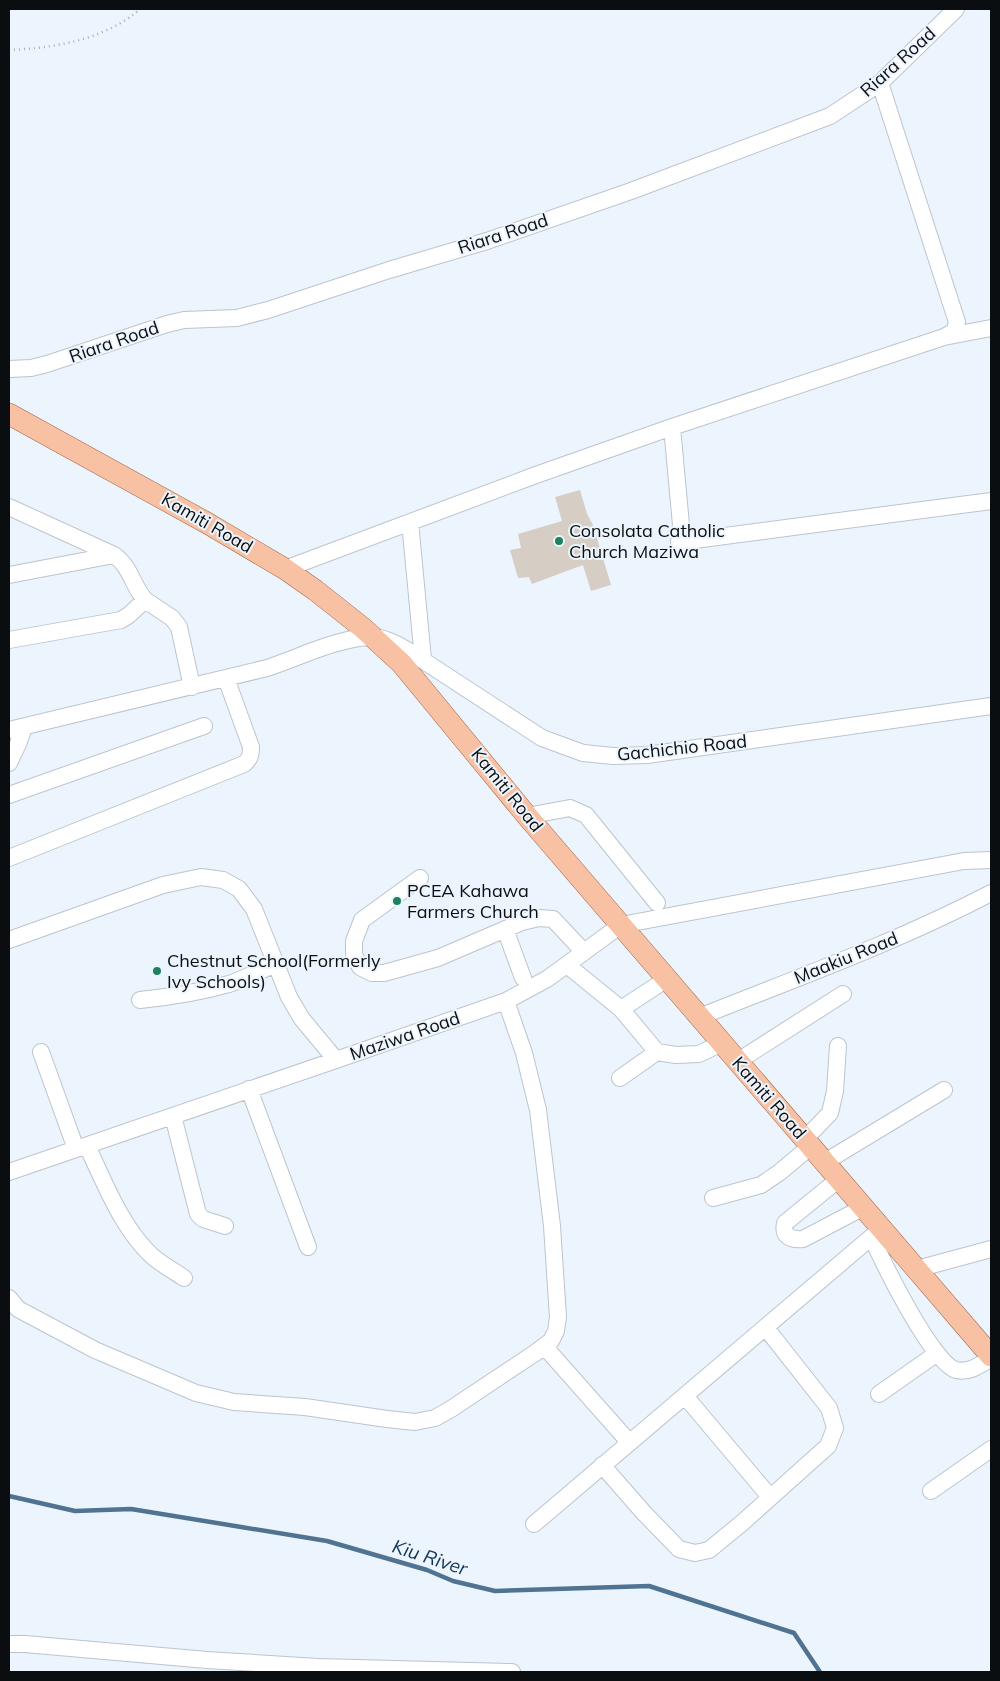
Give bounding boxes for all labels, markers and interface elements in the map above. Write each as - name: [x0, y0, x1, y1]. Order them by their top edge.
- street label: Riara Road: [855, 22, 940, 101]
- street label: Riara Road: [455, 208, 551, 259]
- street label: Riara Road: [66, 315, 162, 368]
- street label: Kamiti Road: [157, 487, 257, 558]
- place label: Consolata Catholic Church Maziwa: [569, 519, 725, 563]
- marker: Consolata Catholic Church Maziwa: [553, 535, 565, 547]
- street label: Gachichio Road: [616, 729, 748, 766]
- street label: Kamiti Road: [466, 743, 548, 836]
- place label: PCEA Kahawa Farmers Church: [407, 879, 539, 923]
- marker: PCEA Kahawa Farmers Church: [391, 895, 403, 907]
- street label: Maakiu Road: [791, 926, 901, 989]
- place label: Chestnut School(Formerly Ivy Schools): [167, 949, 381, 993]
- marker: Chestnut School(Formerly Ivy Schools): [151, 965, 163, 977]
- street label: Maziwa Road: [347, 1006, 463, 1065]
- street label: Kamiti Road: [727, 1052, 811, 1144]
- water label: Kiu River: [390, 1534, 472, 1581]

